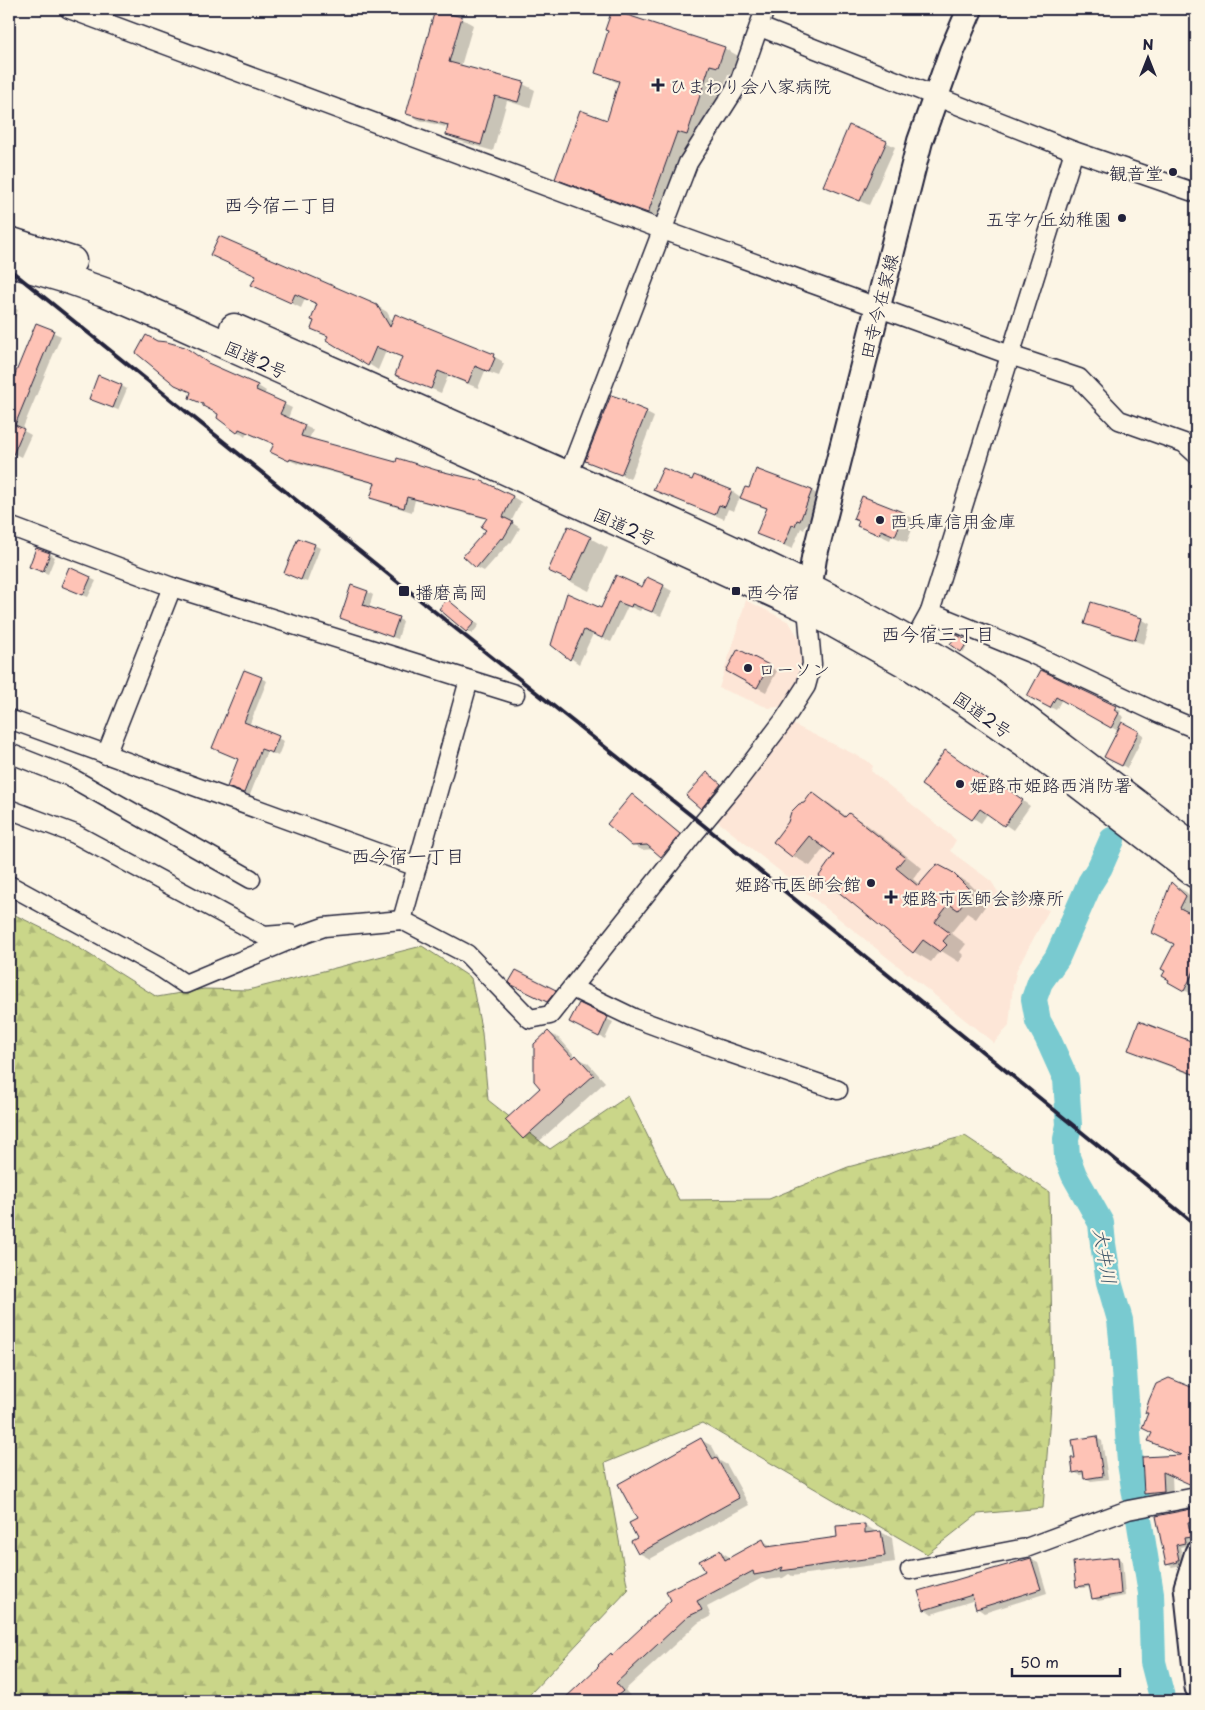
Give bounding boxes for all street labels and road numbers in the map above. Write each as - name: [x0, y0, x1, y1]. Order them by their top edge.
- street label: 田寺今在家線: [852, 250, 904, 362]
- street label: 国道2号: [220, 333, 292, 385]
- street label: 国道2号: [589, 500, 661, 552]
- street label: 国道2号: [948, 684, 1018, 744]

